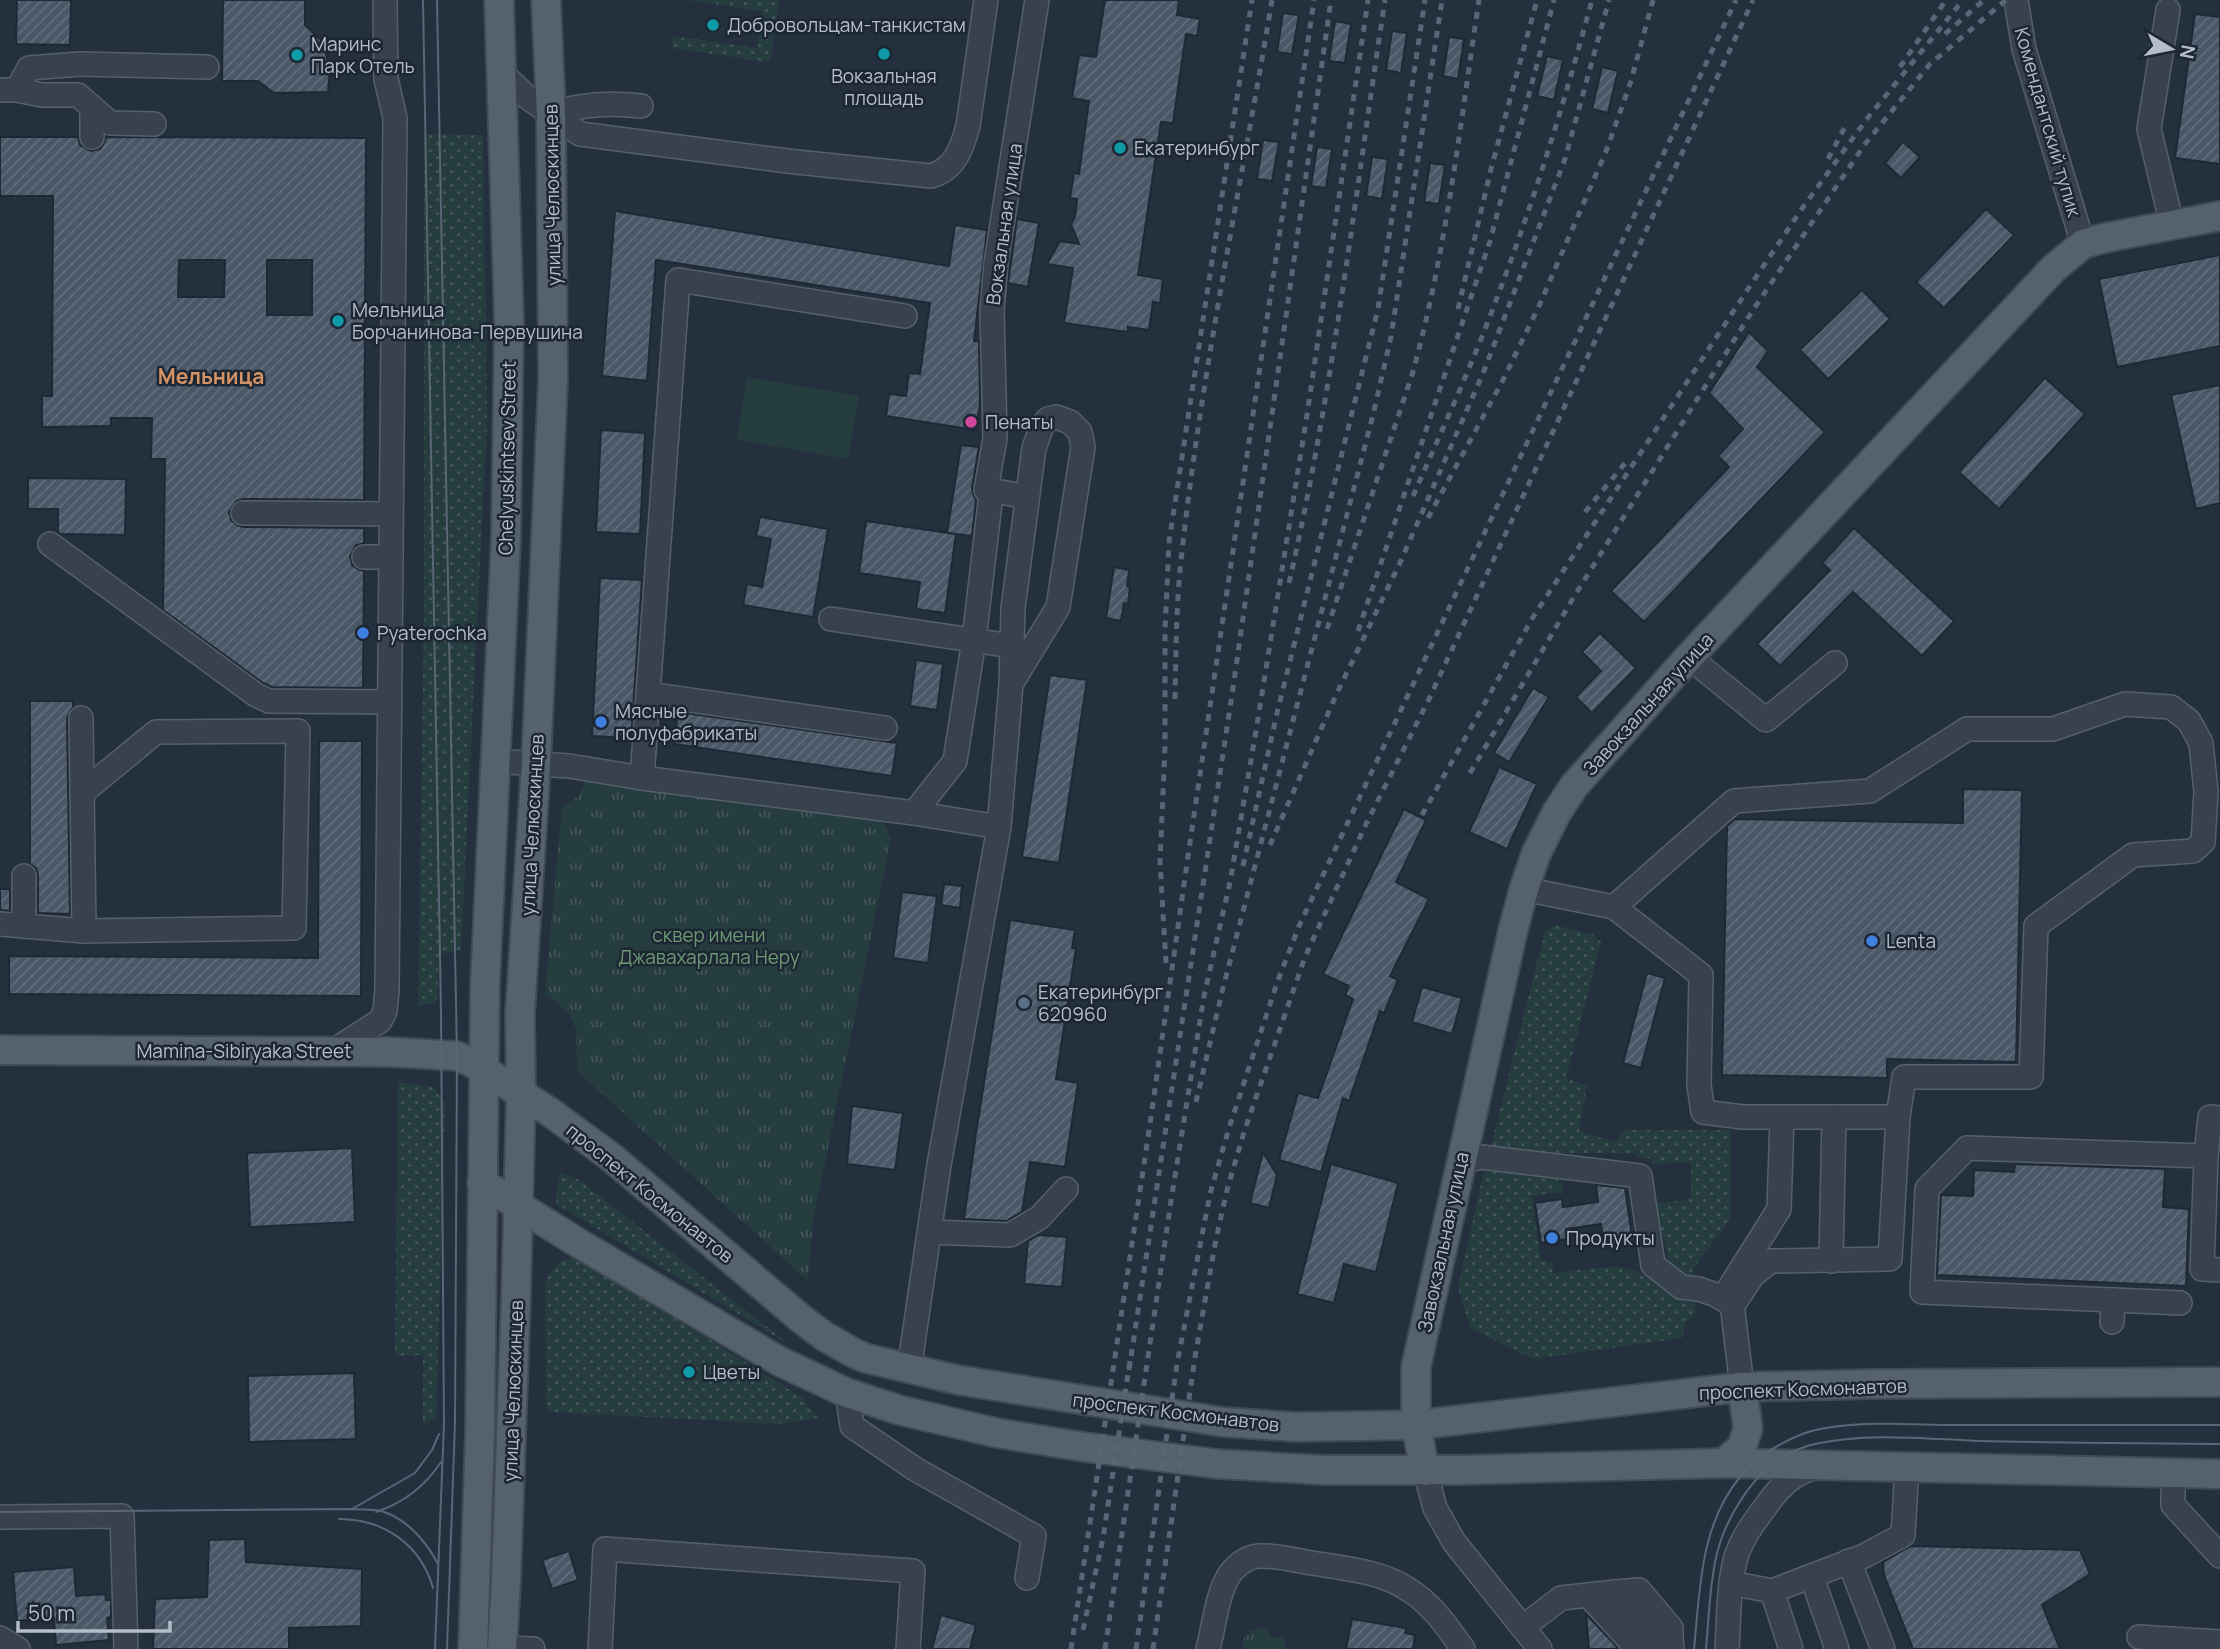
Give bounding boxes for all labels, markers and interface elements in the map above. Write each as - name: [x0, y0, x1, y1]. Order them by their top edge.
- place label: Добровольцам-танкистам: [727, 12, 966, 38]
- north arrow: [2136, 14, 2206, 84]
- marker: Добровольцам-танкистам: [705, 17, 721, 33]
- street label: Комендантский тупик: [2009, 24, 2088, 220]
- place label: Маринс Парк Отель: [311, 31, 415, 79]
- text: N: [2174, 43, 2202, 61]
- marker: Вокзальная площадь: [876, 46, 892, 62]
- marker: Маринс Парк Отель: [289, 47, 305, 63]
- place label: Вокзальная площадь: [831, 63, 937, 111]
- street label: улица Челюскинцев: [537, 104, 567, 286]
- place label: Екатеринбург: [1134, 135, 1260, 161]
- marker: Екатеринбург: [1112, 140, 1128, 156]
- street label: Вокзальная улица: [980, 141, 1028, 307]
- place label: Мельница Борчанинова-Первушина: [352, 297, 583, 345]
- marker: Мельница Борчанинова-Первушина: [330, 313, 346, 329]
- street label: Chelyuskintsev Street: [492, 361, 522, 555]
- district label: Мельница: [158, 362, 264, 390]
- place label: Пенаты: [985, 409, 1053, 435]
- marker: Пенаты: [963, 414, 979, 430]
- place label: Pyaterochka: [377, 620, 487, 646]
- marker: Pyaterochka: [355, 625, 371, 641]
- street label: Завокзальная улица: [1577, 627, 1719, 781]
- place label: Мясные полуфабрикаты: [615, 698, 757, 746]
- marker: Мясные полуфабрикаты: [593, 714, 609, 730]
- street label: улица Челюскинцев: [514, 734, 550, 916]
- park label: сквер имени Джавахарлала Неру: [618, 922, 800, 970]
- place label: Lenta: [1886, 928, 1936, 954]
- marker: Lenta: [1864, 933, 1880, 949]
- place label: Екатеринбург 620960: [1038, 979, 1164, 1027]
- marker: Екатеринбург 620960: [1016, 995, 1032, 1011]
- street label: Mamina-Sibiryaka Street: [136, 1038, 352, 1064]
- street label: проспект Космонавтов: [561, 1117, 739, 1269]
- street label: Завокзальная улица: [1411, 1150, 1475, 1334]
- place label: Продукты: [1566, 1225, 1655, 1251]
- marker: Продукты: [1544, 1230, 1560, 1246]
- street label: улица Челюскинцев: [497, 1300, 529, 1482]
- place label: Цветы: [703, 1359, 760, 1385]
- marker: Цветы: [681, 1364, 697, 1380]
- street label: проспект Космонавтов: [1699, 1372, 1907, 1406]
- street label: проспект Космонавтов: [1071, 1386, 1281, 1438]
- scale bar: [18, 1590, 170, 1634]
- text: 50 m: [28, 1599, 75, 1627]

